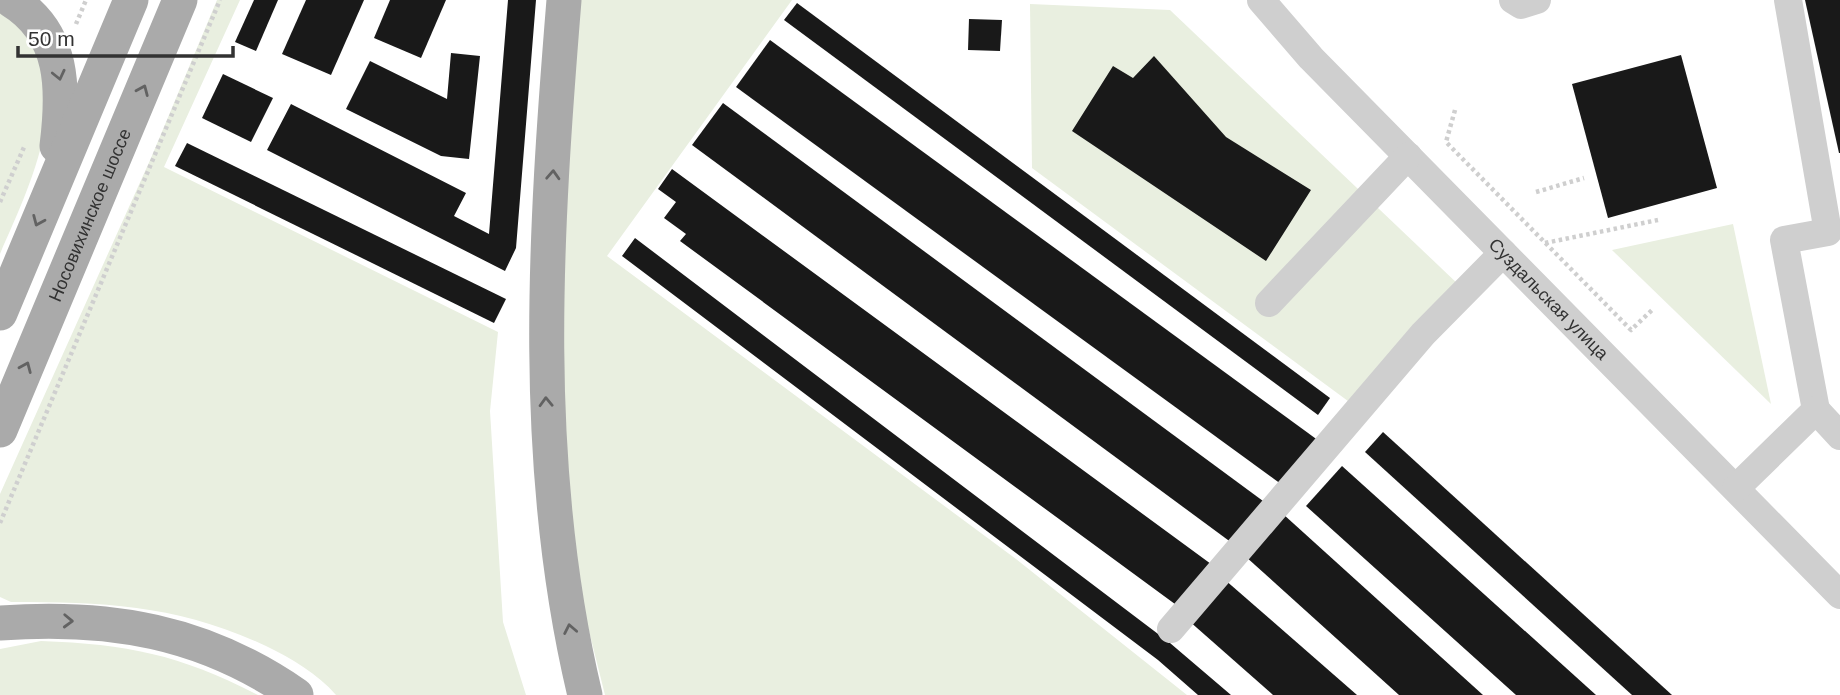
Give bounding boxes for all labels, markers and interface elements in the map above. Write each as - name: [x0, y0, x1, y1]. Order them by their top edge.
- scale bar: [18, 14, 233, 58]
- text: 50 m: [28, 27, 75, 50]
- one-way arrow: [50, 69, 65, 81]
- one-way arrow: [135, 84, 149, 97]
- street label: Носовихинское шоссе: [45, 126, 135, 304]
- one-way arrow: [545, 169, 560, 180]
- one-way arrow: [33, 214, 47, 226]
- street label: Суздальская улица: [1485, 234, 1613, 364]
- one-way arrow: [18, 362, 32, 374]
- one-way arrow: [539, 397, 554, 408]
- one-way arrow: [63, 613, 74, 628]
- one-way arrow: [563, 623, 578, 635]

